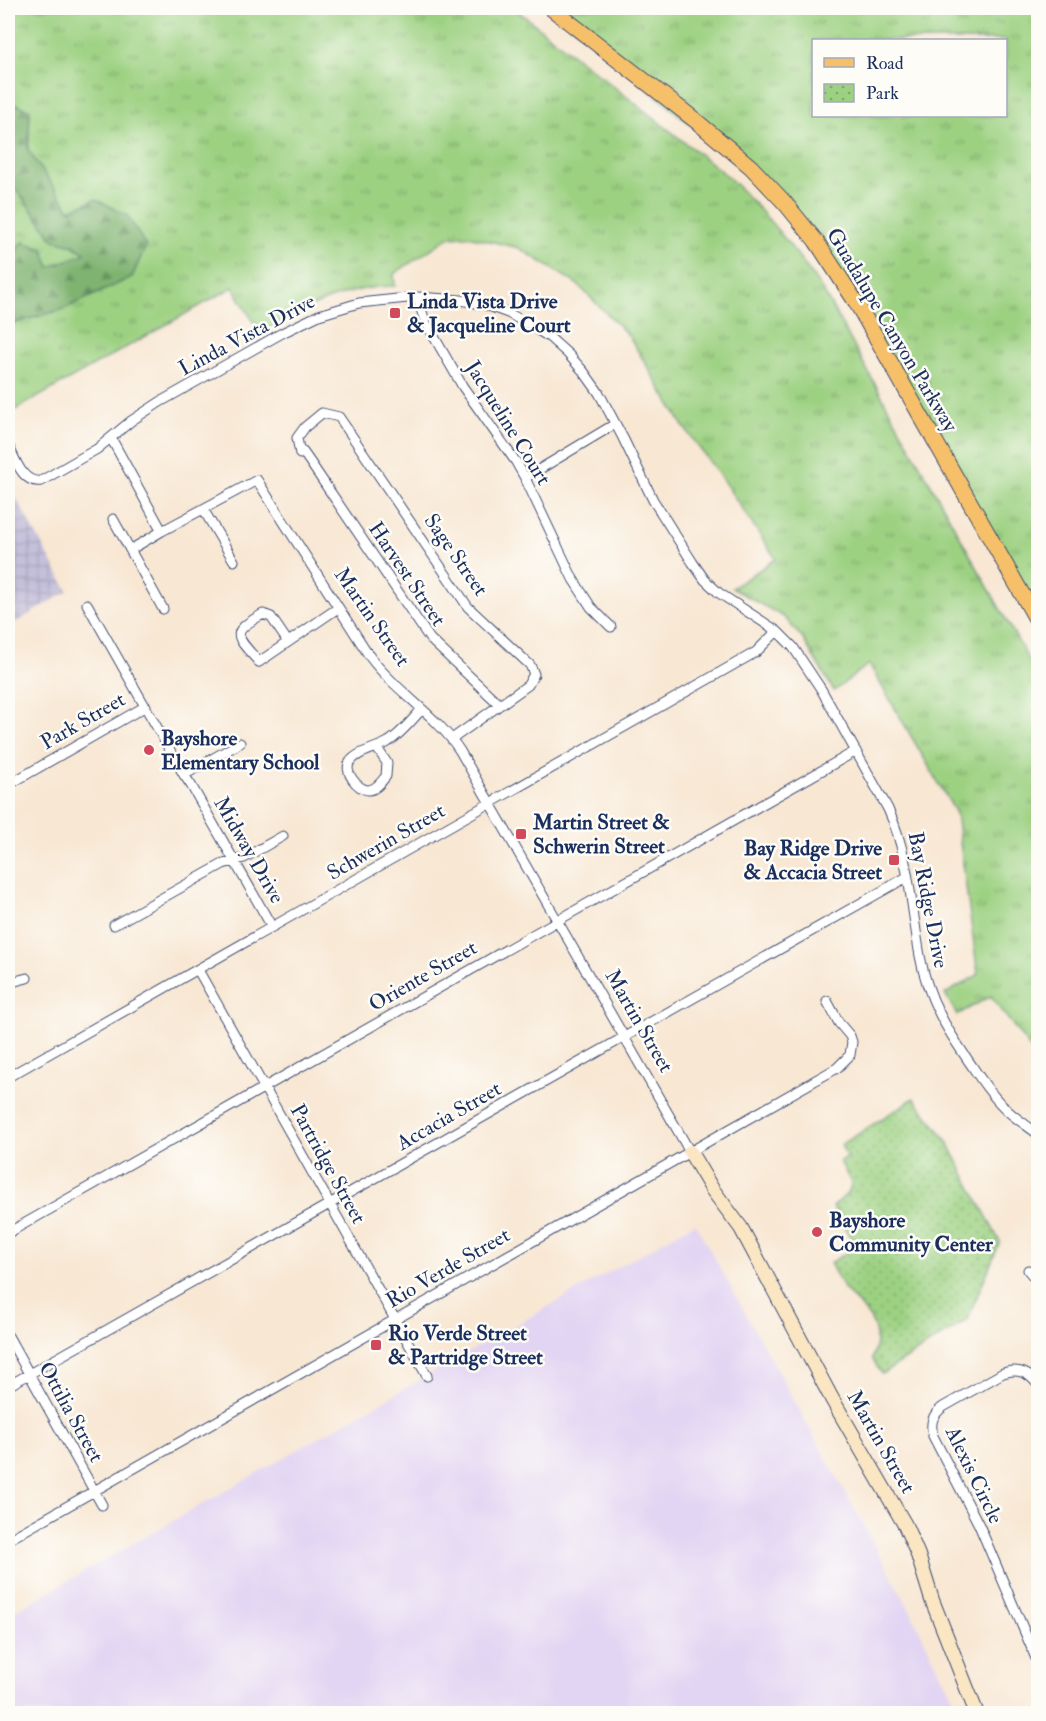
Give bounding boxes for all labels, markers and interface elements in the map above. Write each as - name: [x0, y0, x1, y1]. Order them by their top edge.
- legend: [812, 39, 1007, 117]
- text: Road: [866, 52, 904, 75]
- text: Park: [866, 82, 899, 105]
- street label: Guadalupe Canyon Parkway: [820, 223, 964, 438]
- street label: Linda Vista Drive: [174, 288, 320, 382]
- place label: Linda Vista Drive & Jacqueline Court: [407, 288, 571, 339]
- marker: Linda Vista Drive & Jacqueline Court: [388, 306, 402, 320]
- street label: Jacqueline Court: [458, 355, 557, 490]
- street label: Sage Street: [418, 509, 494, 602]
- street label: Harvest Street: [362, 516, 452, 632]
- street label: Martin Street: [328, 562, 416, 672]
- street label: Park Street: [36, 686, 130, 756]
- place label: Bayshore Elementary School: [161, 725, 320, 776]
- marker: Bayshore Elementary School: [142, 743, 156, 757]
- street label: Midway Drive: [208, 792, 291, 909]
- street label: Schwerin Street: [322, 797, 450, 887]
- place label: Martin Street & Schwerin Street: [532, 809, 670, 860]
- marker: Martin Street & Schwerin Street: [514, 827, 528, 841]
- street label: Bay Ridge Drive: [902, 830, 954, 971]
- place label: Bay Ridge Drive & Accacia Street: [743, 835, 882, 886]
- marker: Bay Ridge Drive & Accacia Street: [887, 853, 901, 867]
- street label: Oriente Street: [364, 934, 482, 1018]
- street label: Martin Street: [599, 964, 680, 1078]
- street label: Accacia Street: [391, 1075, 506, 1157]
- street label: Partridge Street: [284, 1099, 372, 1229]
- place label: Bayshore Community Center: [829, 1207, 994, 1258]
- street label: Rio Verde Street: [381, 1222, 515, 1314]
- marker: Bayshore Community Center: [810, 1225, 824, 1239]
- place label: Rio Verde Street & Partridge Street: [388, 1320, 543, 1371]
- marker: Rio Verde Street & Partridge Street: [369, 1338, 383, 1352]
- street label: Ottilia Street: [32, 1357, 110, 1467]
- street label: Martin Street: [841, 1385, 922, 1499]
- street label: Alexis Circle: [938, 1421, 1009, 1528]

